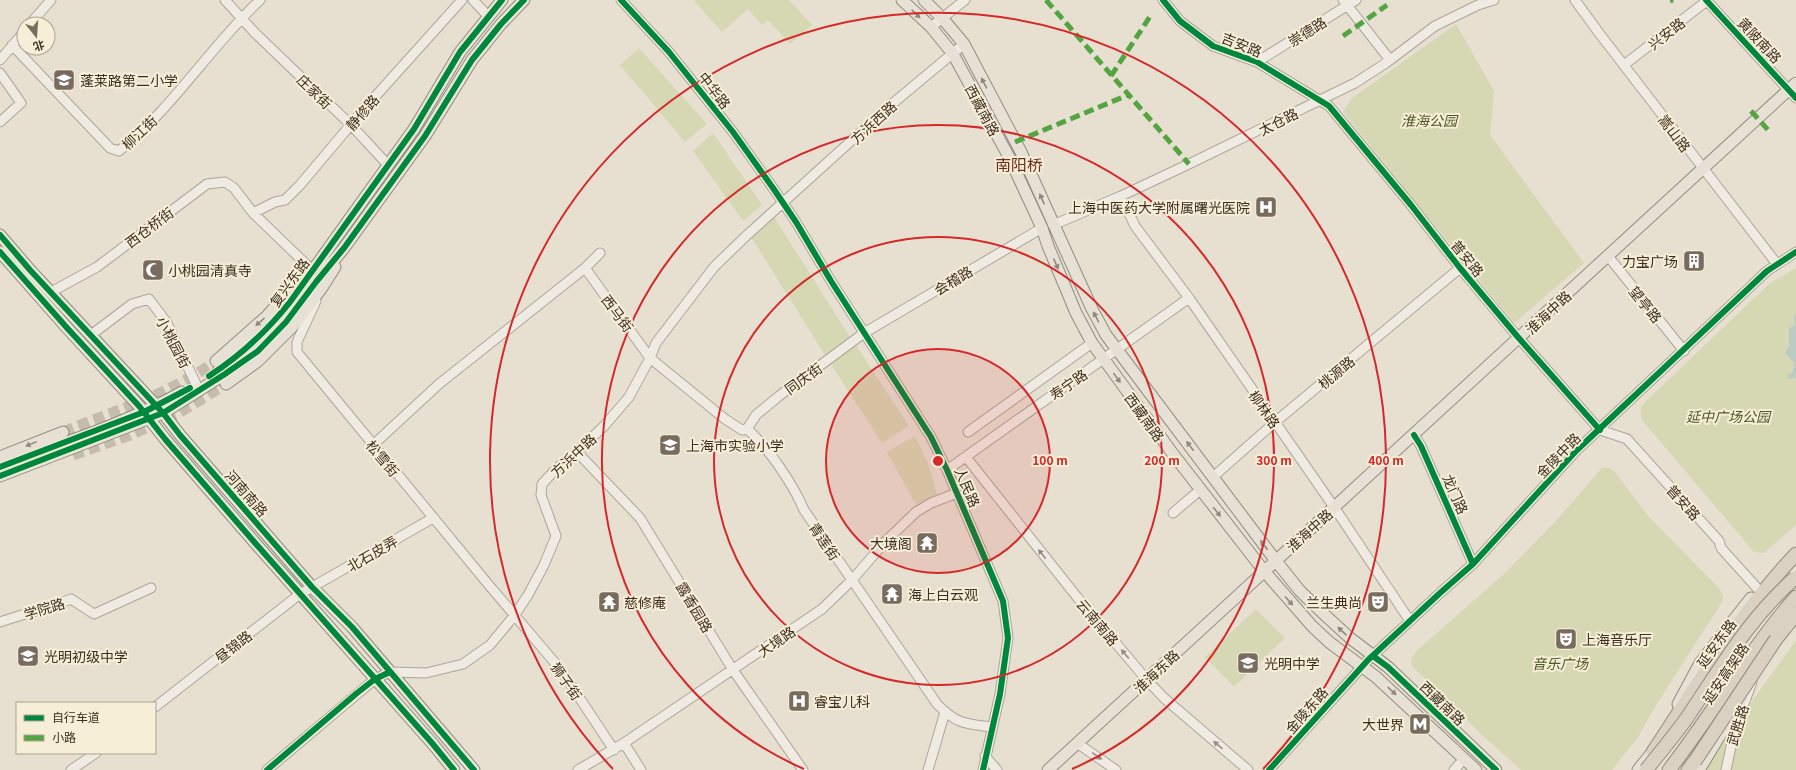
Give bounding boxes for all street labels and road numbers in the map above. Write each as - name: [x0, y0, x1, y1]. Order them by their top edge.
- street label: 崇德路: [1284, 11, 1330, 51]
- street label: 兴安路: [1643, 12, 1689, 54]
- street label: 黄陂南路: [1734, 13, 1786, 67]
- street label: 吉安路: [1219, 27, 1265, 61]
- street label: 中华路: [694, 67, 736, 113]
- street label: 庄家街: [293, 69, 337, 113]
- street label: 西藏南路: [961, 81, 1005, 139]
- street label: 静修路: [341, 90, 383, 134]
- street label: 方浜西路: [846, 96, 900, 148]
- street label: 太仓路: [1255, 103, 1301, 139]
- street label: 柳江街: [117, 110, 161, 154]
- street label: 嵩山路: [1654, 110, 1696, 156]
- street label: 西仓桥街: [121, 202, 177, 252]
- street label: 普安路: [1447, 235, 1489, 281]
- street label: 复兴东路: [264, 253, 314, 311]
- street label: 会稽路: [930, 261, 976, 299]
- street label: 望亭路: [1625, 281, 1667, 327]
- street label: 淮海中路: [1521, 286, 1575, 338]
- street label: 西马街: [597, 290, 639, 336]
- street label: 小桃园街: [152, 313, 196, 371]
- street label: 桃源路: [1313, 351, 1359, 393]
- street label: 同庆街: [780, 358, 826, 398]
- street label: 寿宁路: [1045, 364, 1091, 404]
- street label: 柳林路: [1245, 386, 1285, 432]
- street label: 西藏南路: [1120, 388, 1170, 446]
- street label: 金陵中路: [1531, 428, 1585, 482]
- street label: 方浜中路: [546, 429, 600, 481]
- street label: 松雪街: [362, 435, 404, 481]
- street label: 人民路: [951, 464, 985, 510]
- street label: 河南南路: [221, 465, 273, 521]
- street label: 龙门路: [1438, 471, 1474, 517]
- street label: 普安路: [1663, 480, 1705, 524]
- street label: 淮海中路: [1282, 504, 1336, 556]
- street label: 青莲街: [805, 518, 845, 564]
- street label: 北石皮弄: [343, 530, 401, 576]
- street label: 露香园路: [672, 578, 718, 636]
- street label: 学院路: [21, 592, 67, 624]
- street label: 云南南路: [1072, 594, 1124, 650]
- street label: 延安东路: [1691, 614, 1741, 672]
- street label: 大境路: [753, 621, 799, 661]
- street label: 昼锦路: [210, 625, 256, 667]
- street label: 延安高架路: [1697, 638, 1753, 708]
- street label: 淮海东路: [1129, 645, 1183, 697]
- street label: 狮子街: [547, 658, 587, 704]
- street label: 西藏南路: [1416, 676, 1470, 730]
- street label: 金陵东路: [1280, 682, 1332, 738]
- street label: 武胜路: [1721, 702, 1753, 748]

